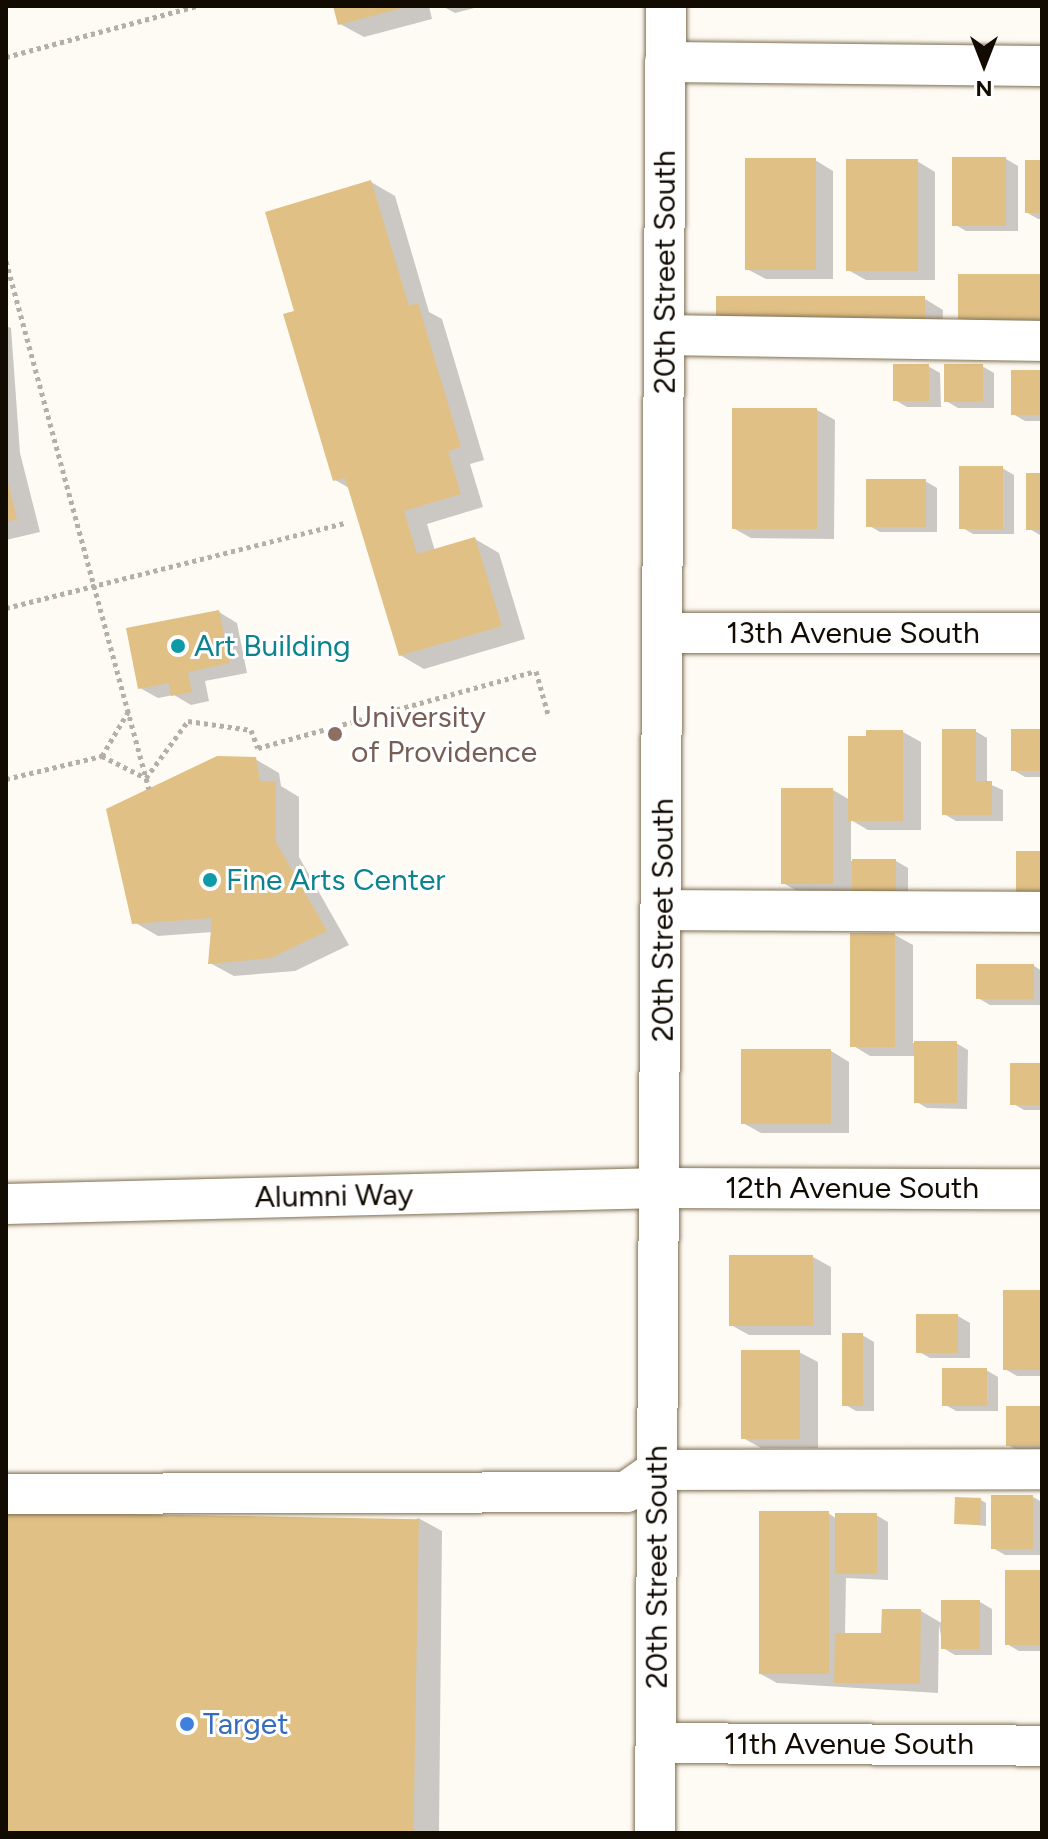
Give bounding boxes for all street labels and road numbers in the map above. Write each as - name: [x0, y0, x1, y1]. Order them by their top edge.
- street label: 20th Street South: [647, 150, 683, 394]
- street label: 13th Avenue South: [726, 615, 980, 651]
- street label: 20th Street South: [645, 798, 681, 1042]
- street label: 12th Avenue South: [725, 1170, 979, 1206]
- street label: Alumni Way: [254, 1177, 414, 1215]
- street label: 20th Street South: [639, 1445, 675, 1689]
- street label: 11th Avenue South: [724, 1726, 974, 1762]

